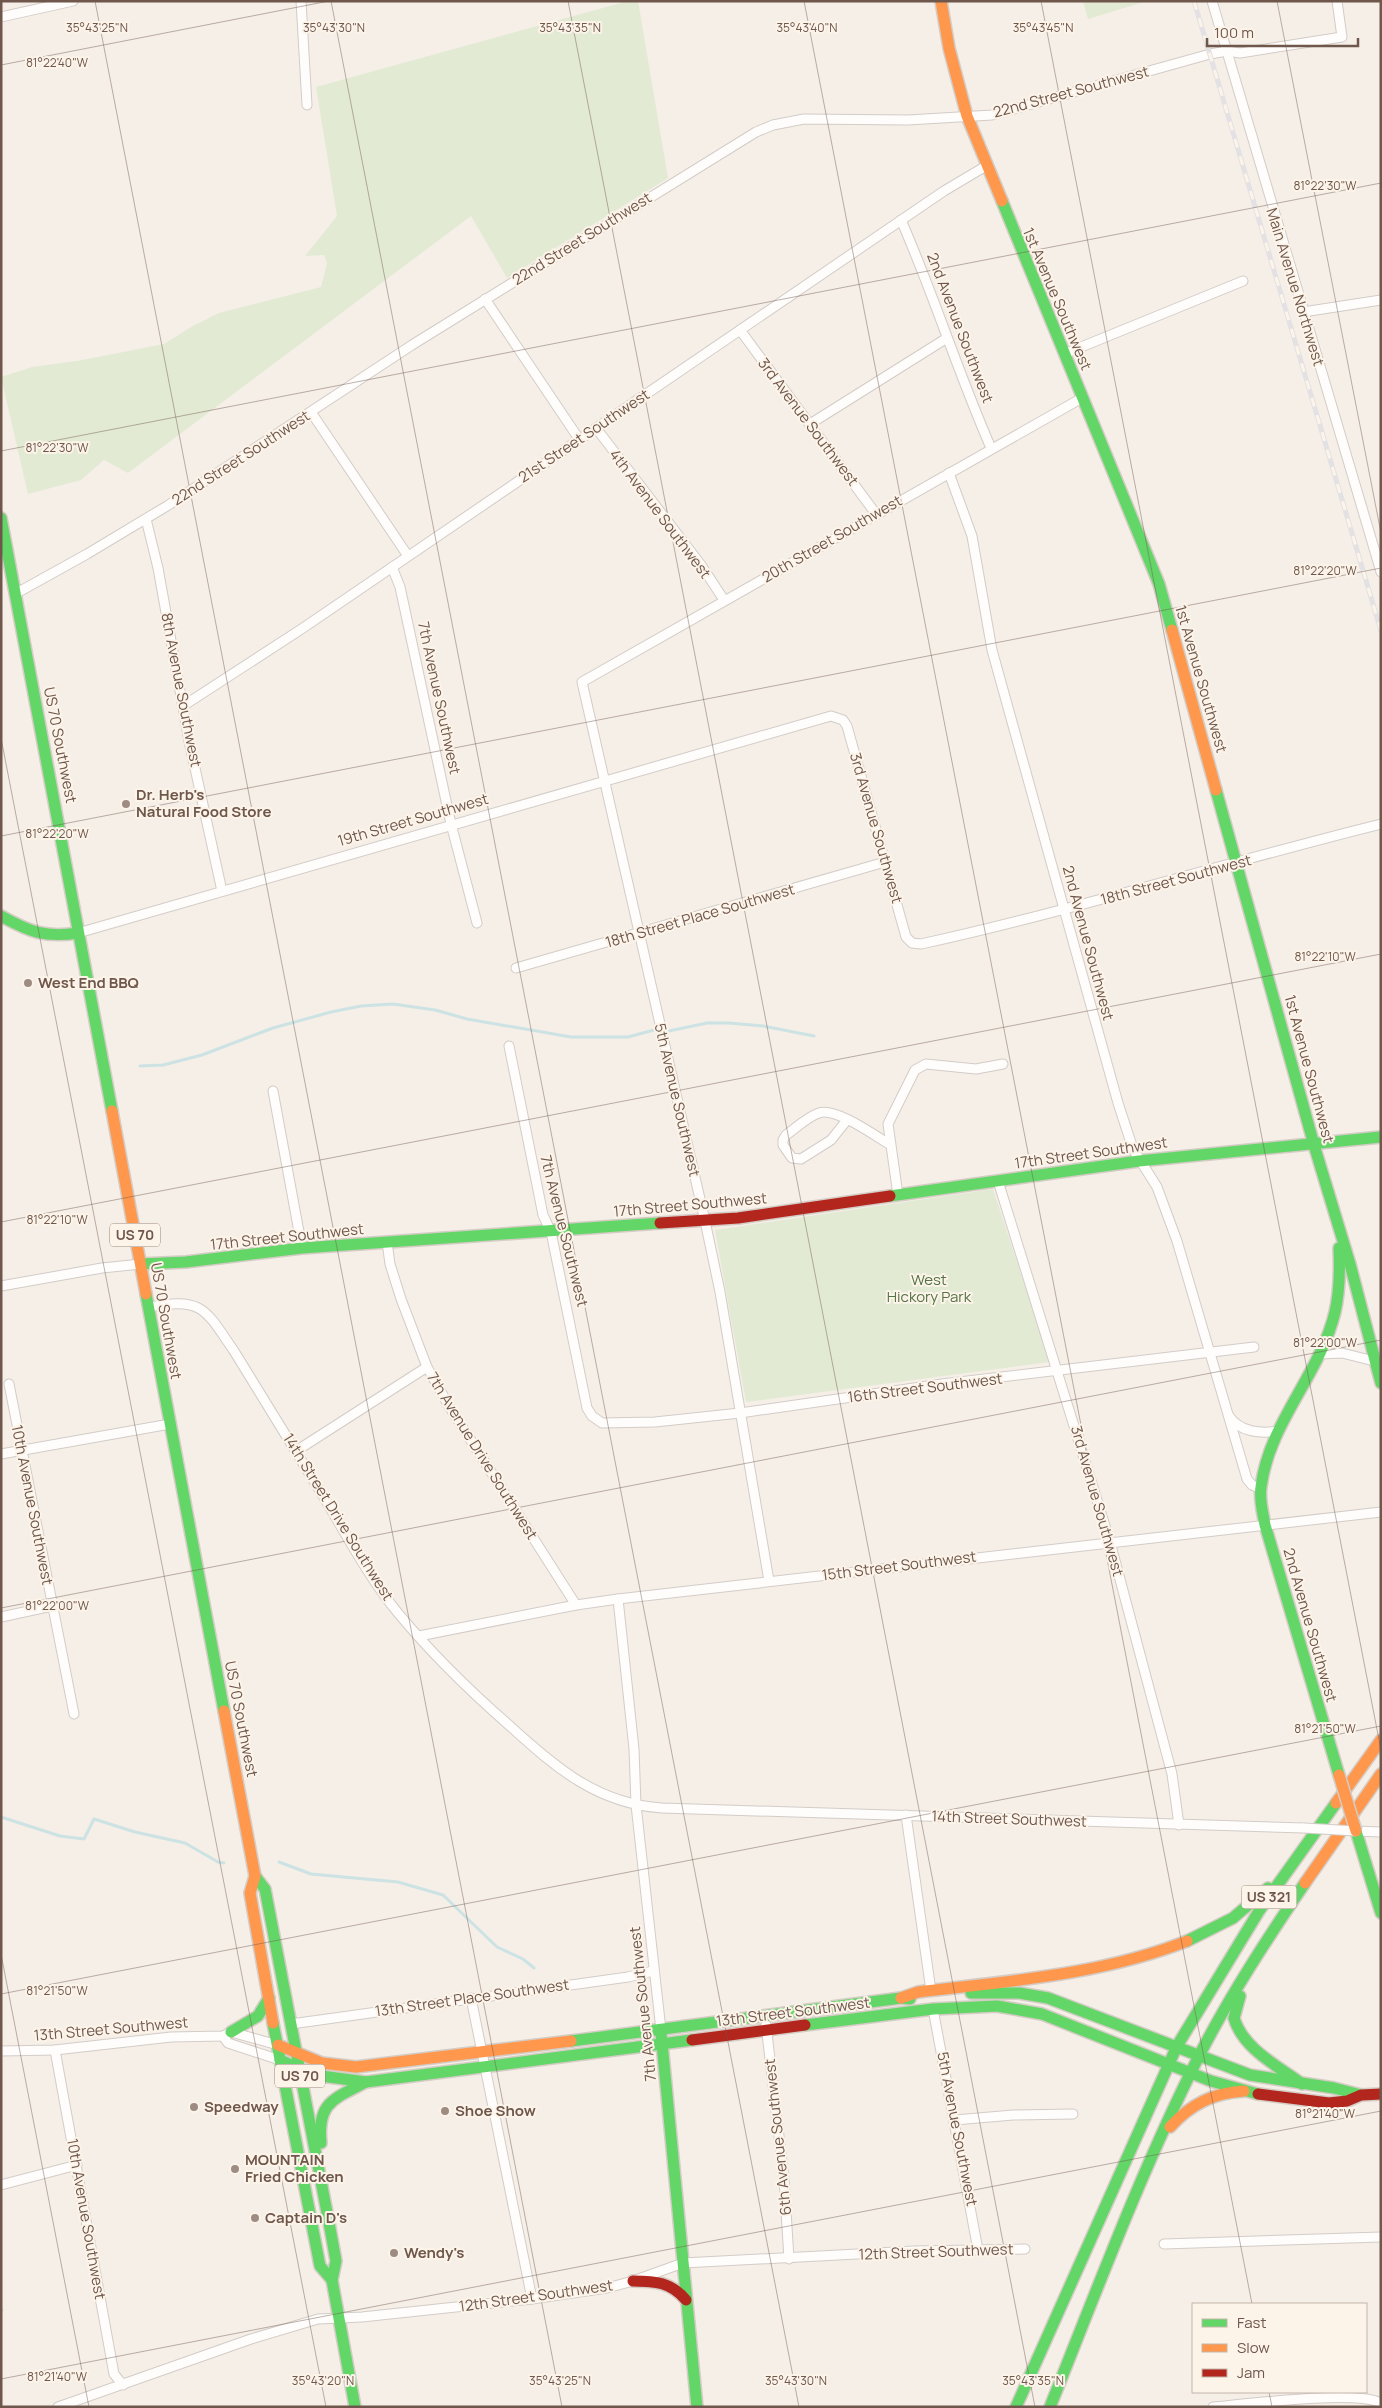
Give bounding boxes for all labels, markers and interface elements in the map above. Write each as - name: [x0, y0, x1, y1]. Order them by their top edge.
- scale bar: [1207, 15, 1358, 47]
- text: 35°43'25"N: [66, 19, 128, 36]
- text: 35°43'30"N: [303, 19, 365, 36]
- text: 35°43'35"N: [539, 19, 601, 36]
- text: 35°43'40"N: [776, 19, 838, 36]
- text: 35°43'45"N: [1013, 19, 1073, 36]
- text: 100 m: [1214, 22, 1254, 43]
- text: 81°22'40"W: [26, 54, 89, 71]
- street label: 22nd Street Southwest: [991, 61, 1151, 122]
- text: 81°22'30"W: [1293, 177, 1357, 194]
- street label: 22nd Street Southwest: [508, 187, 655, 290]
- street label: Main Avenue Northwest: [1261, 205, 1329, 368]
- street label: 1st Avenue Southwest: [1018, 224, 1097, 373]
- street label: 2nd Avenue Southwest: [922, 250, 999, 406]
- street label: 3rd Avenue Southwest: [753, 353, 864, 490]
- street label: 21st Street Southwest: [514, 384, 653, 487]
- street label: 22nd Street Southwest: [168, 405, 314, 510]
- text: 81°22'30"W: [25, 439, 89, 456]
- street label: 4th Avenue Southwest: [605, 445, 716, 583]
- street label: 20th Street Southwest: [758, 490, 906, 587]
- text: 81°22'20"W: [1293, 562, 1357, 579]
- street label: 1st Avenue Southwest: [1170, 602, 1233, 755]
- street label: 8th Avenue Southwest: [156, 611, 207, 769]
- street label: 7th Avenue Southwest: [413, 620, 466, 776]
- street label: US 70 Southwest: [39, 685, 82, 805]
- street label: 3rd Avenue Southwest: [845, 750, 908, 906]
- place label: Dr. Herb's Natural Food Store: [136, 784, 271, 822]
- street label: 19th Street Southwest: [335, 788, 491, 851]
- marker: Dr. Herb's Natural Food Store: [120, 798, 132, 810]
- text: 81°22'20"W: [25, 825, 89, 842]
- street label: 18th Street Southwest: [1098, 849, 1254, 910]
- street label: 2nd Avenue Southwest: [1058, 863, 1119, 1023]
- street label: 18th Street Place Southwest: [603, 878, 797, 953]
- text: 81°22'10"W: [1294, 948, 1356, 965]
- place label: West End BBQ: [38, 972, 139, 993]
- marker: West End BBQ: [22, 977, 34, 989]
- street label: 1st Avenue Southwest: [1280, 992, 1339, 1145]
- street label: 5th Avenue Southwest: [650, 1021, 705, 1179]
- street label: 17th Street Southwest: [1013, 1131, 1169, 1174]
- street label: 7th Avenue Southwest: [535, 1153, 593, 1309]
- street label: 17th Street Southwest: [612, 1187, 768, 1222]
- text: 81°22'10"W: [26, 1211, 88, 1228]
- street label: 17th Street Southwest: [209, 1218, 365, 1255]
- road number: US 70: [110, 1224, 160, 1246]
- street label: US 70 Southwest: [146, 1261, 187, 1381]
- park label: West Hickory Park: [887, 1269, 972, 1307]
- text: 81°22'00"W: [1293, 1334, 1358, 1351]
- street label: 7th Avenue Drive Southwest: [422, 1368, 543, 1543]
- street label: 16th Street Southwest: [846, 1368, 1004, 1407]
- street label: 10th Avenue Southwest: [7, 1423, 58, 1587]
- street label: 3rd Avenue Southwest: [1066, 1423, 1129, 1579]
- street label: 14th Street Drive Southwest: [278, 1429, 399, 1604]
- street label: 2nd Avenue Southwest: [1278, 1545, 1343, 1704]
- street label: 15th Street Southwest: [821, 1546, 977, 1585]
- text: 81°22'00"W: [25, 1597, 90, 1614]
- street label: US 70 Southwest: [220, 1659, 263, 1779]
- text: 81°21'50"W: [1294, 1720, 1356, 1737]
- street label: 14th Street Southwest: [931, 1805, 1087, 1832]
- road number: US 321: [1242, 1885, 1296, 1908]
- street label: 7th Avenue Southwest: [624, 1926, 661, 2083]
- street label: 13th Street Place Southwest: [374, 1973, 570, 2022]
- text: 81°21'50"W: [26, 1982, 88, 1999]
- street label: 13th Street Southwest: [715, 1992, 871, 2031]
- street label: 13th Street Southwest: [33, 2011, 189, 2046]
- street label: 5th Avenue Southwest: [932, 2050, 983, 2208]
- street label: 6th Avenue Southwest: [759, 2058, 796, 2216]
- road number: US 70: [275, 2064, 325, 2088]
- place label: Speedway: [204, 2096, 279, 2117]
- place label: Shoe Show: [455, 2100, 536, 2121]
- marker: Speedway: [188, 2101, 200, 2113]
- marker: Shoe Show: [439, 2105, 451, 2117]
- text: 81°21'40"W: [1295, 2105, 1356, 2122]
- street label: 10th Avenue Southwest: [62, 2137, 111, 2301]
- place label: MOUNTAIN Fried Chicken: [245, 2149, 344, 2187]
- marker: MOUNTAIN Fried Chicken: [229, 2163, 241, 2175]
- place label: Captain D's: [265, 2207, 347, 2228]
- marker: Captain D's: [249, 2212, 261, 2224]
- street label: 12th Street Southwest: [858, 2238, 1014, 2265]
- place label: Wendy's: [404, 2242, 464, 2263]
- marker: Wendy's: [388, 2247, 400, 2259]
- street label: 12th Street Southwest: [458, 2274, 614, 2317]
- legend: [1192, 2303, 1367, 2393]
- text: Fast: [1237, 2312, 1266, 2333]
- text: Slow: [1237, 2337, 1270, 2358]
- text: Jam: [1237, 2362, 1265, 2383]
- text: 81°21'40"W: [27, 2368, 88, 2385]
- text: 35°43'20"N: [292, 2372, 354, 2389]
- text: 35°43'25"N: [529, 2372, 591, 2389]
- text: 35°43'30"N: [765, 2372, 827, 2389]
- text: 35°43'35"N: [1002, 2372, 1064, 2389]

